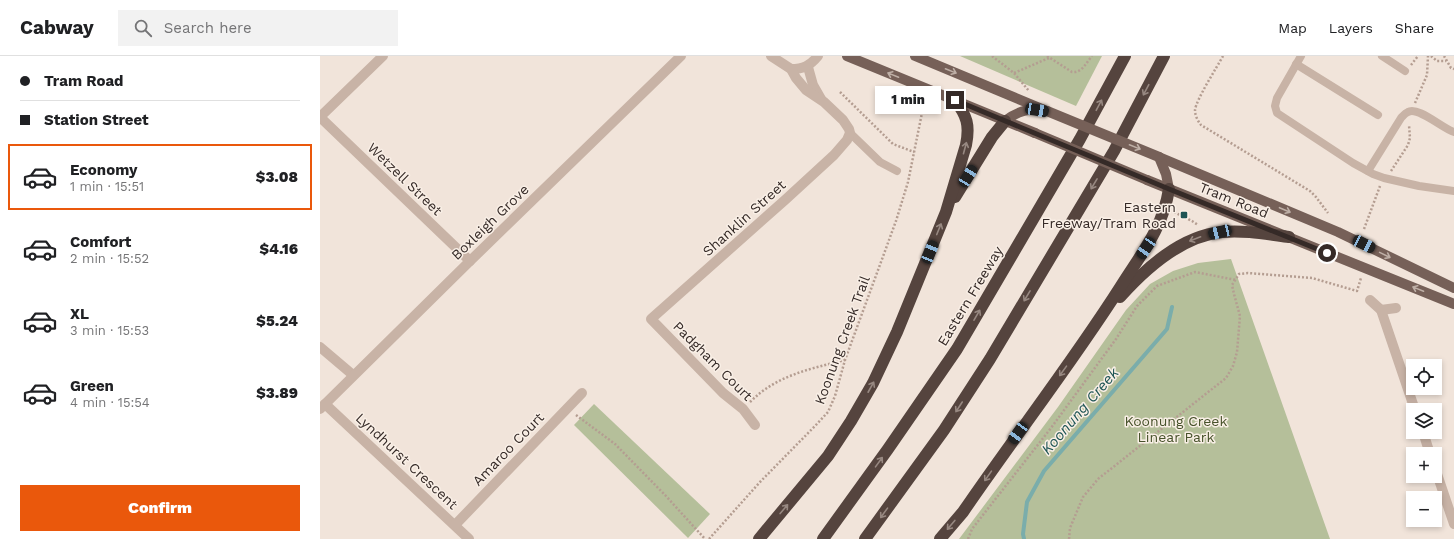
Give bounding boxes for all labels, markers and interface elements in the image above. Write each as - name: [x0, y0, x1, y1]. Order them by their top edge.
- search box: [118, 10, 398, 46]
- text: Cabway: [20, 16, 94, 39]
- icon: search: [132, 17, 154, 39]
- text: Search here: [164, 19, 252, 37]
- text: Map: [1278, 20, 1307, 36]
- text: Layers: [1329, 20, 1373, 36]
- text: Share: [1395, 20, 1434, 36]
- one-way arrow: [945, 68, 957, 75]
- one-way arrow: [888, 71, 900, 78]
- text: Tram Road: [44, 72, 123, 90]
- one-way arrow: [1142, 84, 1149, 96]
- callout: 1 min: [875, 86, 941, 114]
- route end: [946, 91, 964, 109]
- text: 1 min: [891, 92, 925, 107]
- one-way arrow: [1096, 99, 1103, 111]
- car: [1024, 102, 1050, 118]
- text: Station Street: [44, 111, 149, 129]
- street label: Wetzell Street: [364, 140, 446, 219]
- one-way arrow: [962, 141, 969, 154]
- one-way arrow: [1128, 144, 1140, 152]
- icon: car: [22, 159, 58, 195]
- text: Economy: [70, 161, 137, 179]
- car: [957, 163, 979, 189]
- text: $3.08: [256, 168, 298, 186]
- street label: Shanklin Street: [699, 177, 789, 259]
- one-way arrow: [1089, 178, 1097, 190]
- text: 1 min · 15:51: [70, 179, 144, 194]
- street label: Tram Road: [1197, 179, 1271, 221]
- street label: Boxleigh Grove: [448, 181, 532, 263]
- place label: Eastern Freeway/Tram Road: [1042, 199, 1176, 231]
- one-way arrow: [1279, 207, 1291, 214]
- marker: Eastern Freeway/Tram Road: [1179, 210, 1189, 220]
- car: [1207, 223, 1233, 241]
- one-way arrow: [936, 224, 943, 236]
- icon: car: [22, 231, 58, 267]
- text: Comfort: [70, 233, 131, 251]
- car: [1351, 233, 1377, 255]
- car: [1134, 235, 1158, 261]
- one-way arrow: [1190, 236, 1202, 244]
- car: [920, 239, 940, 265]
- text: $4.16: [259, 240, 298, 258]
- street label: Eastern Freeway: [934, 243, 1006, 349]
- route start: [1318, 244, 1336, 262]
- text: 2 min · 15:52: [70, 251, 149, 266]
- one-way arrow: [1379, 252, 1391, 259]
- street label: Koonung Creek Trail: [811, 273, 873, 407]
- one-way arrow: [1413, 285, 1425, 292]
- one-way arrow: [1023, 290, 1031, 302]
- icon: car: [22, 303, 58, 339]
- text: XL: [70, 305, 89, 323]
- one-way arrow: [973, 309, 981, 321]
- text: $5.24: [256, 312, 298, 330]
- street label: Padgham Court: [670, 318, 756, 404]
- text: 3 min · 15:53: [70, 323, 149, 338]
- map controls: [1406, 359, 1442, 527]
- button: locate: [1406, 359, 1442, 395]
- water label: Koonung Creek: [1037, 363, 1123, 458]
- one-way arrow: [1059, 365, 1067, 376]
- icon: car: [22, 375, 58, 411]
- text: Green: [70, 377, 114, 395]
- one-way arrow: [867, 381, 875, 393]
- text: $3.89: [256, 384, 298, 402]
- text: 4 min · 15:54: [70, 395, 150, 410]
- one-way arrow: [955, 401, 964, 412]
- button: layers: [1406, 403, 1442, 439]
- street label: Amaroo Court: [469, 409, 547, 489]
- street label: Lyndhurst Crescent: [353, 410, 461, 512]
- park label: Koonung Creek Linear Park: [1125, 413, 1227, 445]
- car: [1006, 420, 1030, 446]
- button: +: [1406, 447, 1442, 483]
- one-way arrow: [875, 457, 883, 468]
- one-way arrow: [984, 471, 992, 482]
- button: Confirm: [20, 485, 300, 531]
- button: −: [1406, 491, 1442, 527]
- one-way arrow: [780, 504, 789, 515]
- one-way arrow: [880, 507, 888, 518]
- one-way arrow: [947, 520, 956, 531]

